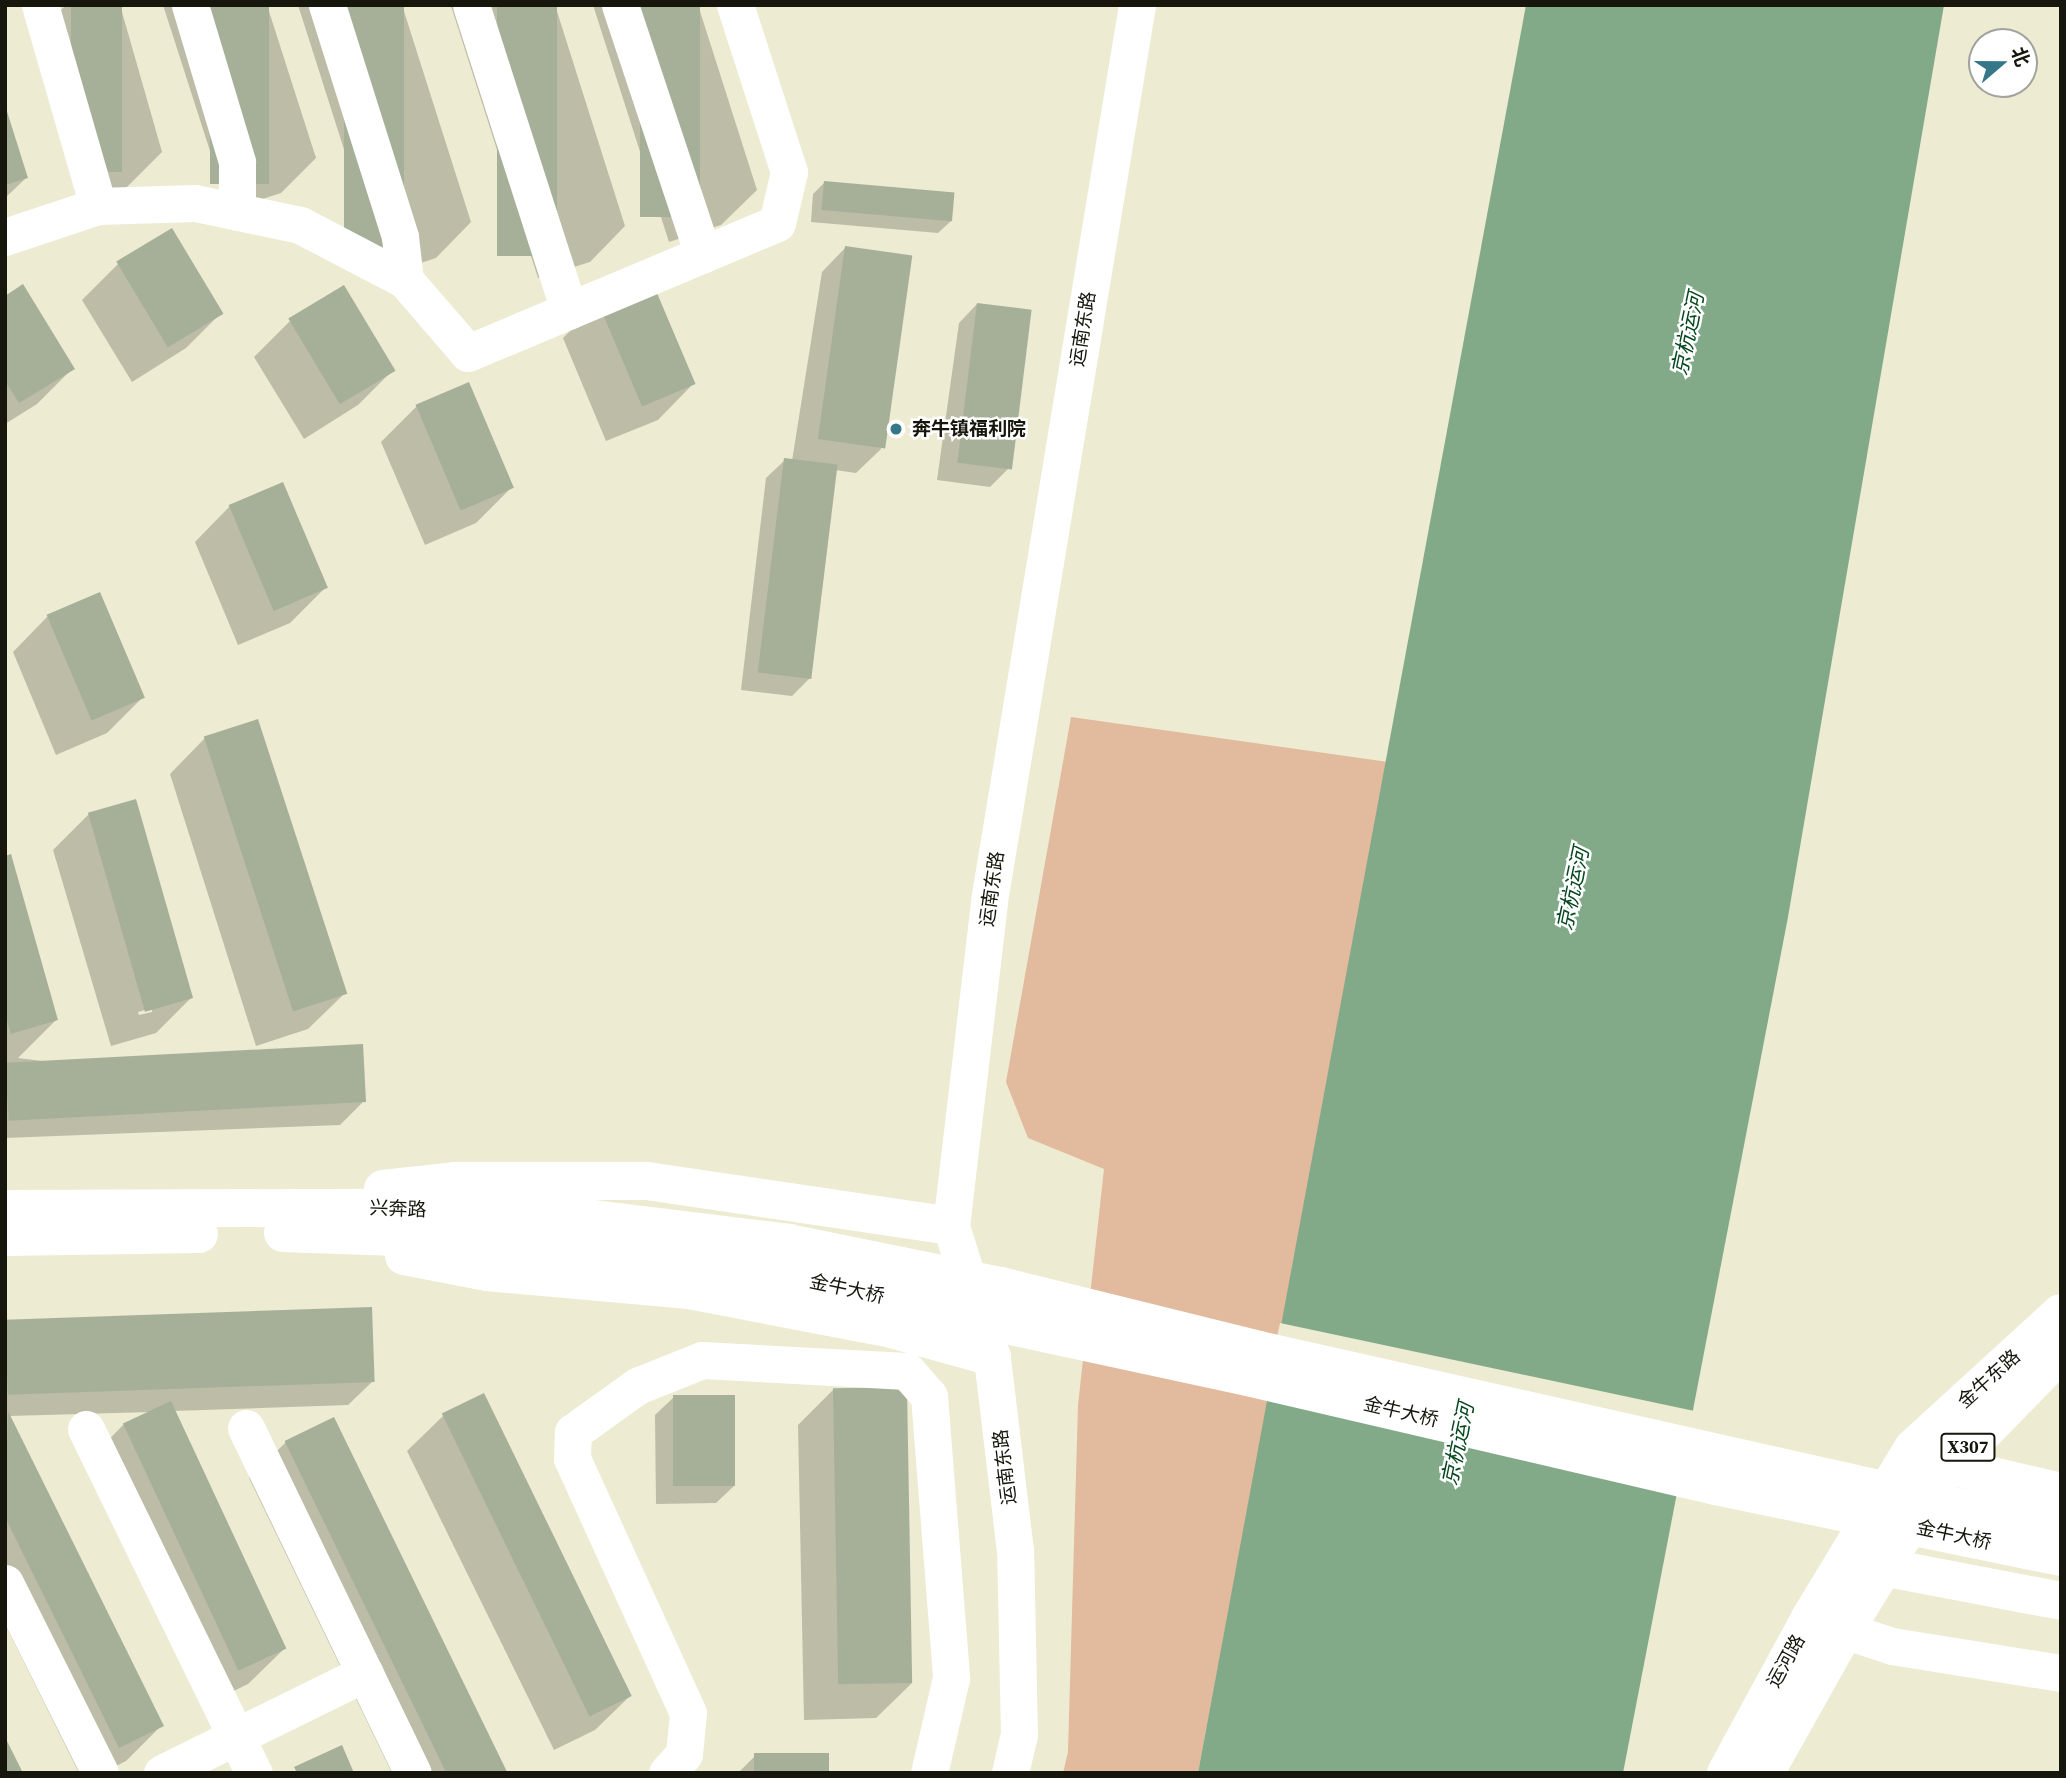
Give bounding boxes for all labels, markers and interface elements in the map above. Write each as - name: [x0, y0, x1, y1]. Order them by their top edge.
- north arrow: [1968, 28, 2038, 98]
- text: 北: [2005, 43, 2036, 70]
- street label: 运南东路: [1066, 290, 1100, 368]
- water label: 京杭运河: [1667, 290, 1709, 378]
- place label: 奔牛镇福利院: [912, 418, 1026, 440]
- marker: 奔牛镇福利院: [886, 419, 906, 439]
- water label: 京杭运河: [1552, 845, 1594, 933]
- street label: 运南东路: [975, 850, 1009, 928]
- street label: 兴奔路: [369, 1197, 427, 1221]
- street label: 金牛大桥: [807, 1270, 887, 1308]
- street label: 金牛东路: [1953, 1345, 2025, 1413]
- street label: 金牛大桥: [1361, 1392, 1441, 1432]
- water label: 京杭运河: [1437, 1400, 1479, 1488]
- street label: 运南东路: [989, 1428, 1021, 1506]
- road number: X307: [1940, 1432, 1996, 1462]
- street label: 金牛大桥: [1914, 1516, 1994, 1554]
- street label: 运河路: [1762, 1631, 1810, 1691]

